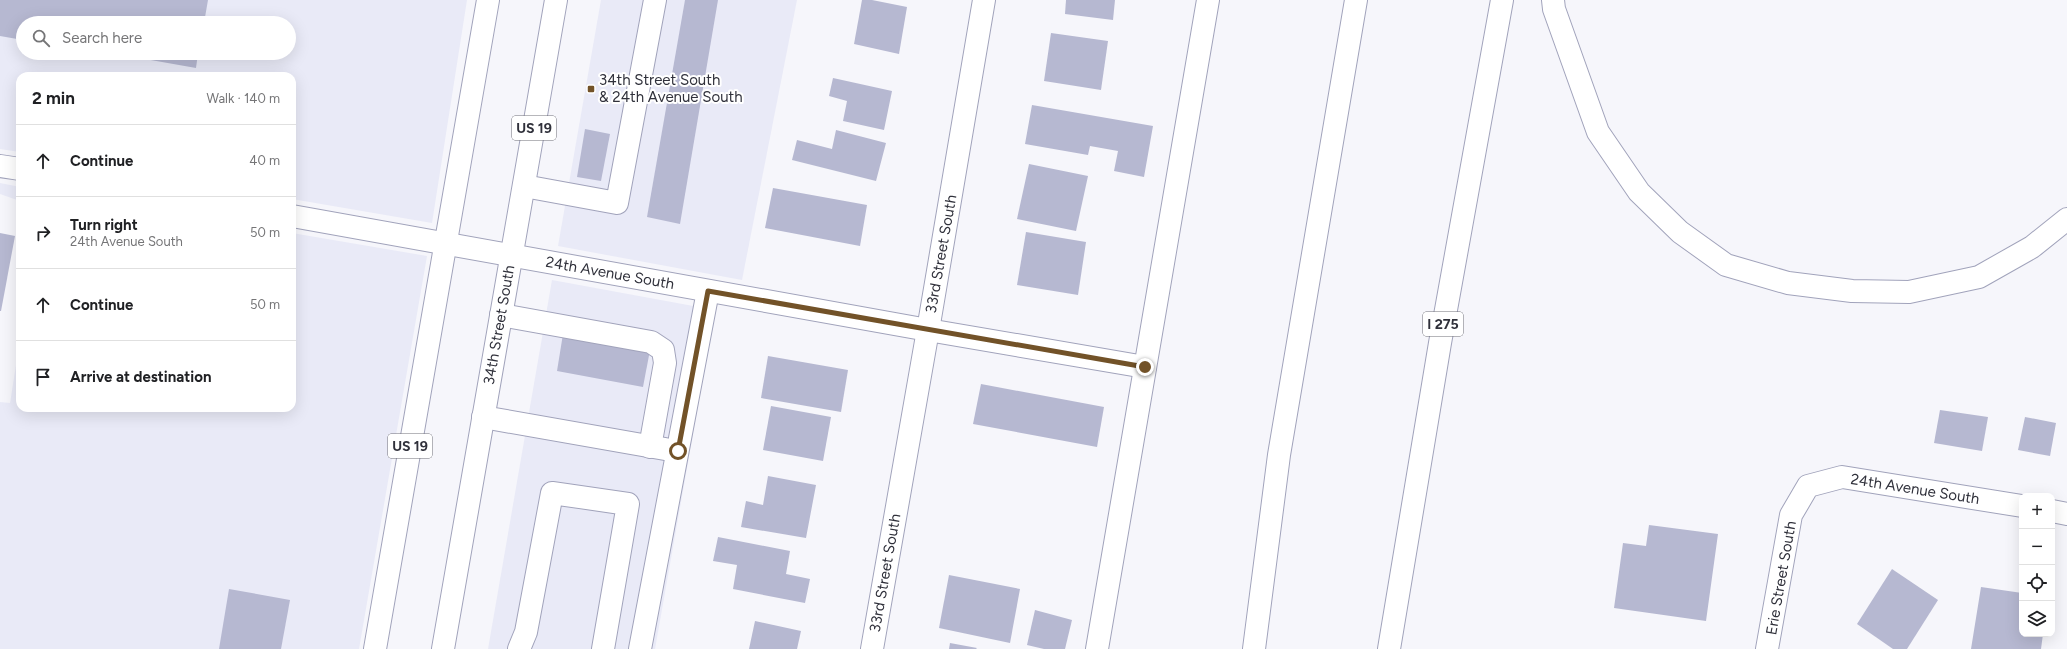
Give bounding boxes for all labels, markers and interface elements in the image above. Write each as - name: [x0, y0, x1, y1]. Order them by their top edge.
- search box: [16, 16, 296, 60]
- icon: search: [30, 27, 52, 49]
- text: Search here: [62, 29, 142, 47]
- place label: 34th Street South & 24th Avenue South: [599, 71, 743, 106]
- marker: 34th Street South & 24th Avenue South: [586, 84, 596, 94]
- text: 2 min: [32, 88, 75, 108]
- text: Walk · 140 m: [206, 91, 280, 106]
- road number: US 19: [512, 116, 556, 140]
- icon: ahead: [32, 150, 54, 172]
- text: Continue: [70, 152, 133, 170]
- text: 40 m: [249, 153, 280, 168]
- street label: 33rd Street South: [922, 193, 960, 315]
- text: Turn right: [70, 216, 138, 234]
- icon: right: [32, 222, 54, 244]
- text: 50 m: [250, 225, 280, 240]
- text: 24th Avenue South: [70, 234, 183, 249]
- street label: 24th Avenue South: [544, 253, 676, 293]
- street label: 34th Street South: [480, 264, 518, 386]
- icon: ahead: [32, 294, 54, 316]
- text: Continue: [70, 296, 133, 314]
- text: 50 m: [250, 297, 280, 312]
- road number: I 275: [1423, 312, 1463, 336]
- route end: [1136, 358, 1154, 376]
- icon: arrive: [32, 366, 54, 388]
- text: Arrive at destination: [70, 368, 211, 386]
- road number: US 19: [388, 434, 432, 458]
- route start: [669, 442, 687, 460]
- street label: 24th Avenue South: [1849, 470, 1981, 508]
- map controls: [2019, 493, 2055, 637]
- button: +: [2019, 493, 2055, 529]
- street label: 33rd Street South: [866, 512, 904, 634]
- street label: Erie Street South: [1762, 520, 1800, 636]
- button: −: [2019, 529, 2055, 565]
- button: locate: [2019, 565, 2055, 601]
- button: layers: [2019, 601, 2055, 637]

